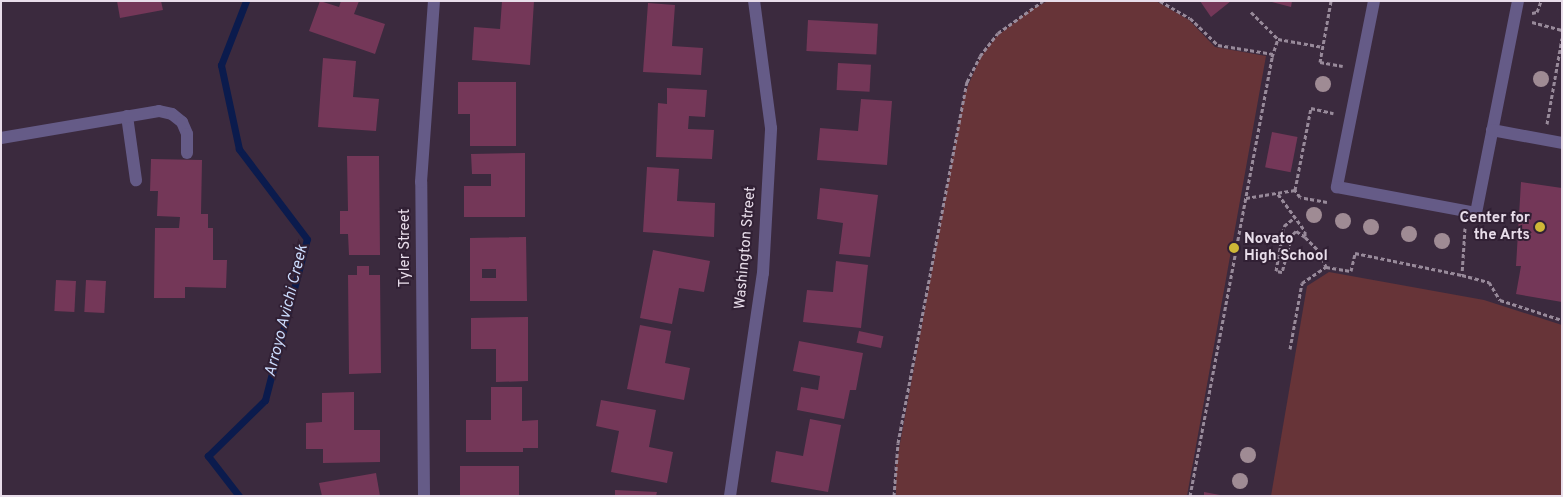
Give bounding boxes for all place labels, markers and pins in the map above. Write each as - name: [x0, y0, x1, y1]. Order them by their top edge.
- place label: Center for the Arts: [1459, 209, 1530, 244]
- marker: Center for the Arts: [1534, 221, 1546, 233]
- place label: Novato High School: [1244, 230, 1328, 265]
- marker: Novato High School: [1228, 242, 1240, 254]

